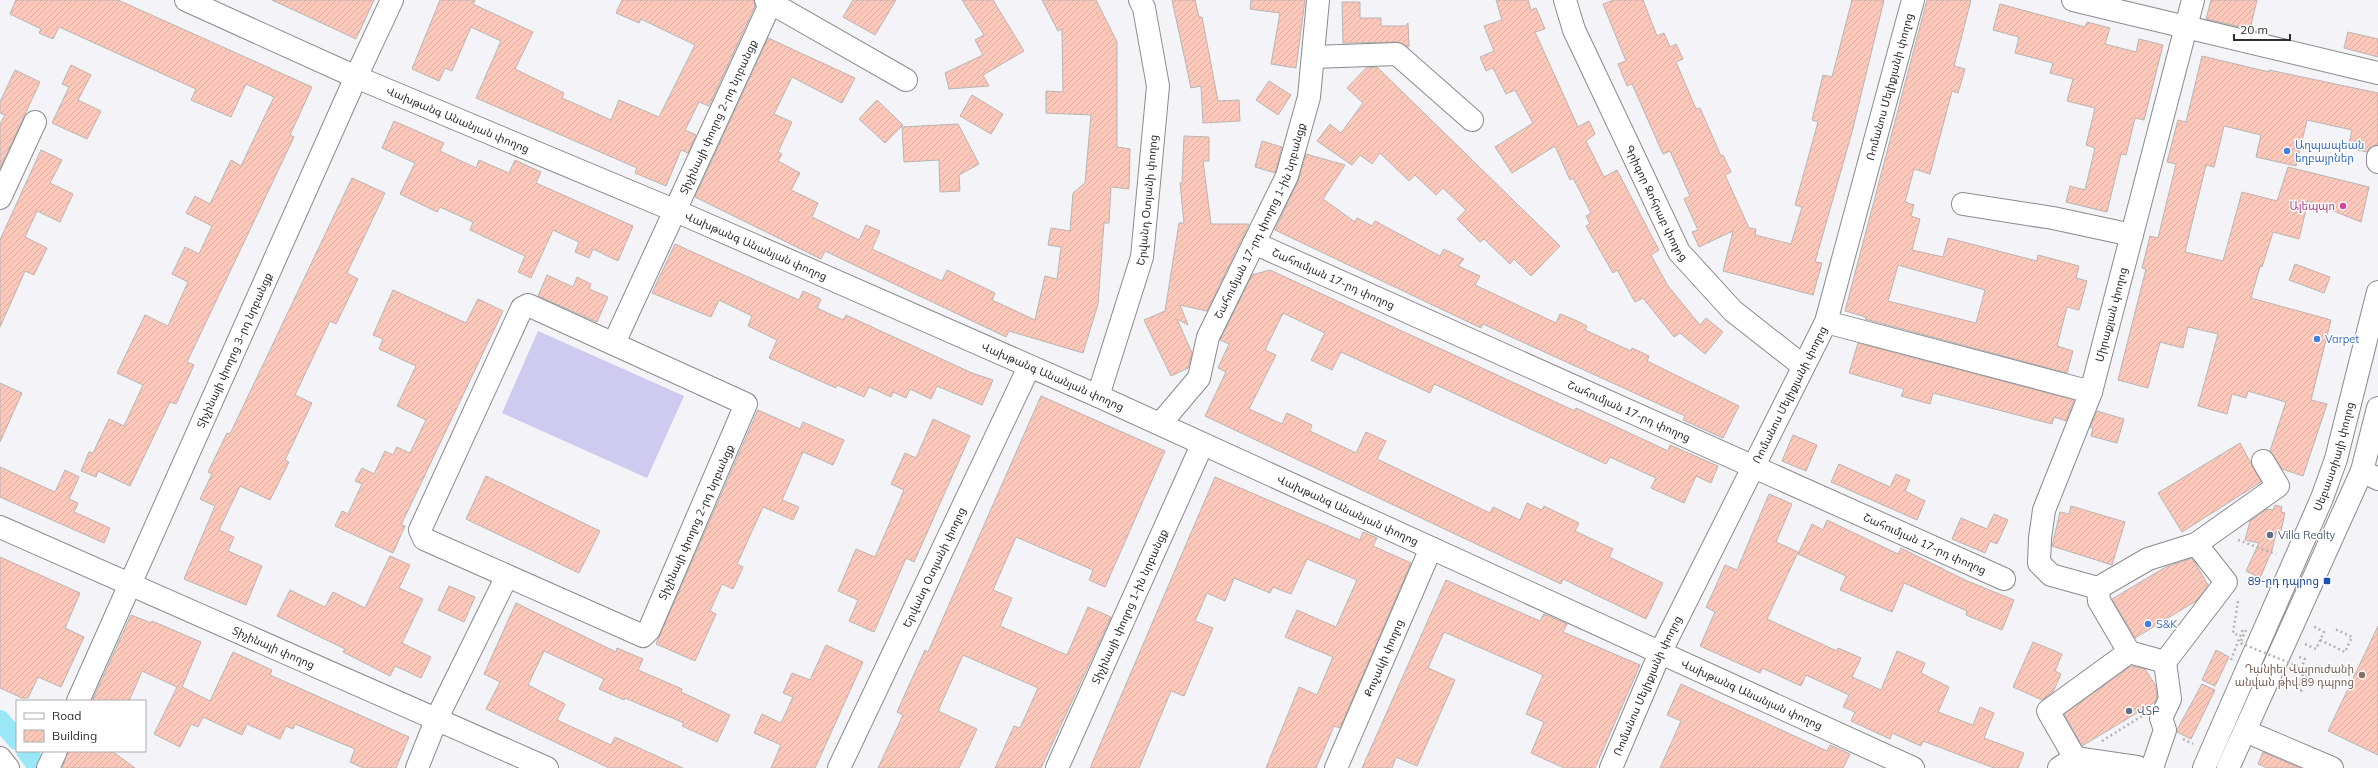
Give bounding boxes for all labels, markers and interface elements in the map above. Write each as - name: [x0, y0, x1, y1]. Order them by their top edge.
- street label: Ռոմանոս Մելիքյանի փողոց: [1863, 12, 1916, 162]
- scale bar: [2234, 16, 2290, 42]
- text: 20 m: [2240, 22, 2268, 37]
- street label: Տիչինայի փողոց 2-րդ նրբանցք: [676, 37, 760, 197]
- street label: Վախթանգ Անանյան փողոց: [384, 83, 532, 156]
- street label: Շահումյան 17-րդ փողոց 1-ին նրբանցք: [1211, 121, 1309, 321]
- street label: Երվանդ Օտյանի փողոց: [1133, 134, 1160, 267]
- place label: Աղպապեան եղբայրներ: [2295, 138, 2364, 165]
- street label: Գրիգոր Զոհրաբ փողոց: [1622, 143, 1691, 264]
- marker: Աղպապեան եղբայրներ: [2282, 146, 2292, 156]
- place label: Ալեպպո: [2290, 199, 2335, 213]
- marker: Ալեպպո: [2338, 201, 2348, 211]
- street label: Վախթանգ Անանյան փողոց: [683, 209, 830, 283]
- street label: Շահումյան 17-րդ փողոց: [1270, 245, 1397, 312]
- street label: Միրաքյան փողոց: [2092, 266, 2130, 364]
- street label: Տիչինայի փողոց 3-րդ նրբանցք: [193, 270, 275, 430]
- street label: Ռոմանոս Մելիքյանի փողոց: [1749, 324, 1830, 466]
- place label: Varpet: [2325, 332, 2359, 346]
- marker: Varpet: [2312, 334, 2322, 344]
- street label: Վախթանգ Անանյան փողոց: [979, 339, 1126, 414]
- street label: Շահումյան 17-րդ փողոց: [1565, 377, 1693, 445]
- street label: Սեբաստիայի փողոց: [2310, 400, 2357, 513]
- street label: Տիչինայի փողոց 2-րդ նրբանցք: [655, 442, 737, 602]
- street label: Վախթանգ Անանյան փողոց: [1275, 472, 1421, 548]
- street label: Երվանդ Օտյանի փողոց: [900, 505, 969, 630]
- street label: Շահումյան 17-րդ փողոց: [1861, 510, 1988, 577]
- street label: Տիչինայի փողոց 1-ին նրբանցք: [1089, 527, 1170, 686]
- place label: Villa Realty: [2278, 528, 2336, 542]
- marker: Villa Realty: [2265, 530, 2275, 540]
- place label: 89-րդ դպրոց: [2248, 574, 2319, 588]
- marker: 89-րդ դպրոց: [2322, 576, 2332, 586]
- street label: Ռոմանոս Մելիքյանի փողոց: [1610, 613, 1685, 758]
- street label: Քուչակի փողոց: [1361, 617, 1406, 699]
- place label: S&K: [2156, 617, 2178, 631]
- marker: S&K: [2143, 619, 2153, 629]
- street label: Տիչինայի փողոց: [230, 623, 317, 672]
- street label: Վախթանգ Անանյան փողոց: [1679, 656, 1825, 733]
- place label: Դանիել Վարուժանի անվան թիվ 89 դպրոց: [2235, 662, 2354, 689]
- marker: Դանիել Վարուժանի անվան թիվ 89 դպրոց: [2357, 670, 2367, 680]
- legend: [16, 700, 146, 752]
- place label: ՎՏԲ: [2137, 704, 2160, 718]
- marker: ՎՏԲ: [2124, 706, 2134, 716]
- text: Road: [52, 708, 81, 723]
- text: Building: [52, 728, 97, 743]

